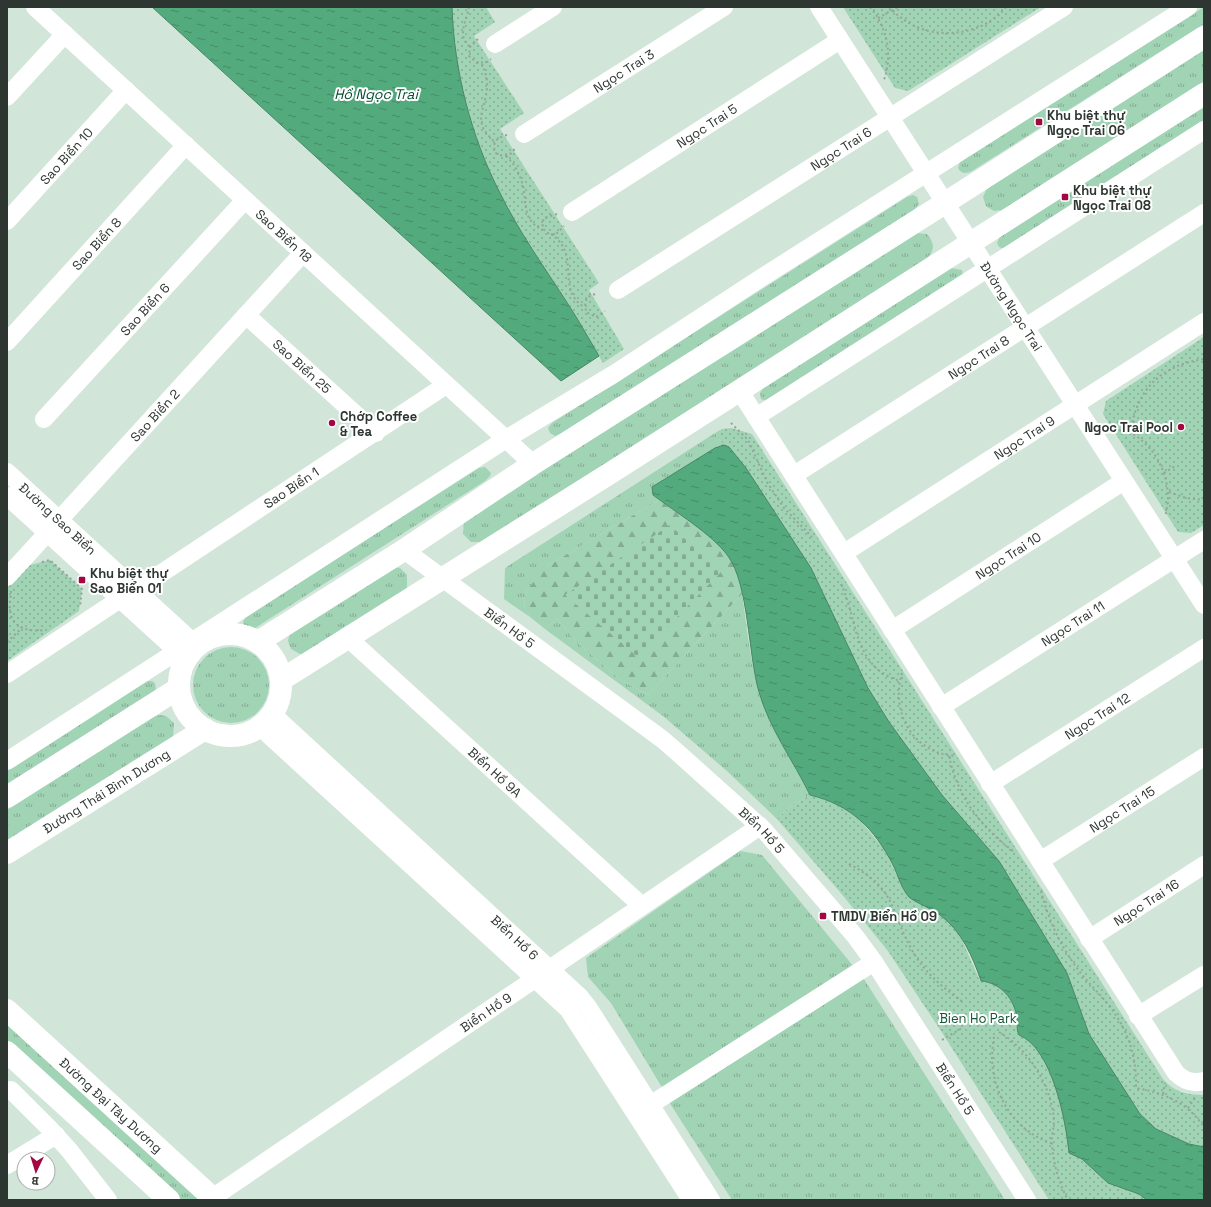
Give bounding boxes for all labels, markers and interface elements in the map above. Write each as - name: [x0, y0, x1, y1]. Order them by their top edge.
- street label: Ngọc Trai 3: [590, 45, 658, 97]
- water label: Hồ Ngọc Trai: [334, 85, 419, 103]
- street label: Ngọc Trai 5: [673, 100, 741, 152]
- place label: Khu biệt thự Ngọc Trai 06: [1047, 107, 1125, 139]
- marker: Khu biệt thự Ngọc Trai 06: [1034, 117, 1044, 127]
- street label: Ngọc Trai 6: [807, 123, 875, 175]
- street label: Sao Biển 10: [36, 124, 97, 188]
- place label: Khu biệt thự Ngọc Trai 08: [1073, 182, 1151, 214]
- marker: Khu biệt thự Ngọc Trai 08: [1060, 192, 1070, 202]
- street label: Sao Biển 18: [252, 206, 316, 266]
- street label: Sao Biển 8: [68, 214, 125, 274]
- street label: Đường Ngọc Trai: [976, 259, 1046, 354]
- street label: Sao Biển 6: [117, 280, 174, 339]
- street label: Ngọc Trai 8: [945, 332, 1013, 383]
- street label: Sao Biển 25: [269, 336, 335, 397]
- street label: Sao Biển 2: [127, 386, 183, 446]
- place label: Chớp Coffee & Tea: [340, 408, 417, 440]
- street label: Ngọc Trai 9: [991, 412, 1058, 464]
- marker: Chớp Coffee & Tea: [327, 418, 337, 428]
- place label: Ngoc Trai Pool: [1084, 419, 1173, 436]
- marker: Ngoc Trai Pool: [1176, 422, 1186, 432]
- street label: Sao Biển 1: [260, 463, 322, 512]
- street label: Đường Sao Biển: [15, 479, 100, 559]
- street label: Ngọc Trai 10: [972, 528, 1045, 583]
- place label: Khu biệt thự Sao Biển 01: [90, 565, 168, 597]
- marker: Khu biệt thự Sao Biển 01: [77, 575, 87, 585]
- street label: Ngọc Trai 11: [1038, 597, 1108, 650]
- street label: Biển Hồ 5: [481, 604, 538, 652]
- street label: Ngọc Trai 12: [1061, 689, 1134, 743]
- street label: Biển Hồ 9A: [464, 744, 525, 801]
- street label: Đường Thái Bình Dương: [40, 745, 173, 837]
- street label: Ngọc Trai 15: [1086, 782, 1158, 837]
- street label: Biển Hồ 5: [735, 803, 788, 857]
- street label: Ngọc Trai 16: [1110, 875, 1182, 930]
- place label: TMDV Biển Hồ 09: [831, 908, 937, 925]
- marker: TMDV Biển Hồ 09: [818, 911, 828, 921]
- street label: Biển Hồ 6: [487, 912, 542, 964]
- street label: Biển Hồ 9: [457, 989, 515, 1036]
- park label: Bien Ho Park: [939, 1010, 1017, 1027]
- street label: Đường Đại Tây Dương: [56, 1054, 166, 1157]
- street label: Biển Hồ 5: [932, 1060, 978, 1118]
- north arrow: [16, 1151, 56, 1191]
- text: B: [31, 1174, 39, 1188]

